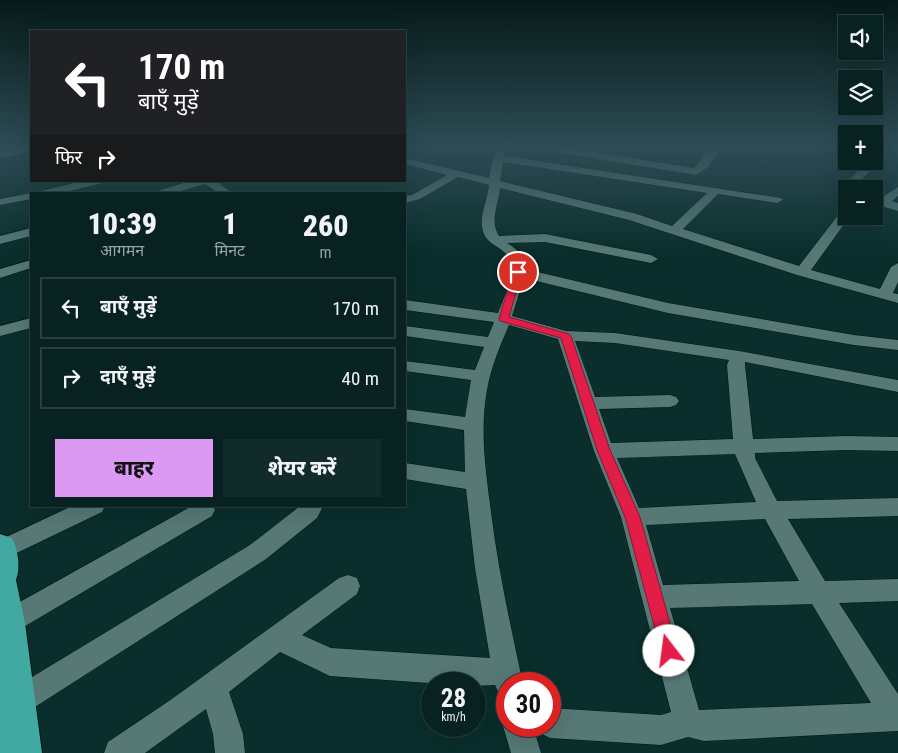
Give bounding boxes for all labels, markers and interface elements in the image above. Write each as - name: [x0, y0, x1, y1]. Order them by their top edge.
- map controls: [838, 15, 883, 225]
- button: sound: [838, 15, 883, 60]
- text: 170 m: [138, 47, 225, 88]
- icon: left: [55, 50, 120, 115]
- button: layers: [838, 70, 883, 115]
- text: बाएँ मुड़ें: [138, 89, 198, 114]
- button: +: [838, 125, 883, 170]
- icon: right: [92, 145, 120, 173]
- text: फिर: [55, 146, 82, 169]
- button: −: [838, 180, 883, 225]
- text: 10:39: [88, 206, 157, 241]
- text: 1: [222, 206, 237, 241]
- text: 260: [303, 208, 348, 243]
- text: आगमन: [100, 241, 144, 260]
- text: मिनट: [215, 241, 245, 260]
- text: m: [320, 243, 332, 262]
- pin: [497, 251, 539, 293]
- icon: arrive: [504, 258, 532, 286]
- icon: left: [57, 294, 85, 322]
- text: बाएँ मुड़ें: [100, 295, 156, 318]
- text: 170 m: [332, 297, 379, 320]
- icon: right: [57, 364, 85, 392]
- text: दाएँ मुड़ें: [100, 365, 155, 388]
- text: 40 m: [342, 367, 379, 390]
- button: बाहर: [55, 439, 213, 497]
- button: शेयर करें: [223, 439, 381, 497]
- position arrow: [642, 624, 694, 676]
- speed limit sign: 30: [496, 672, 561, 737]
- text: 28: [441, 684, 466, 713]
- text: km/h: [441, 710, 466, 724]

